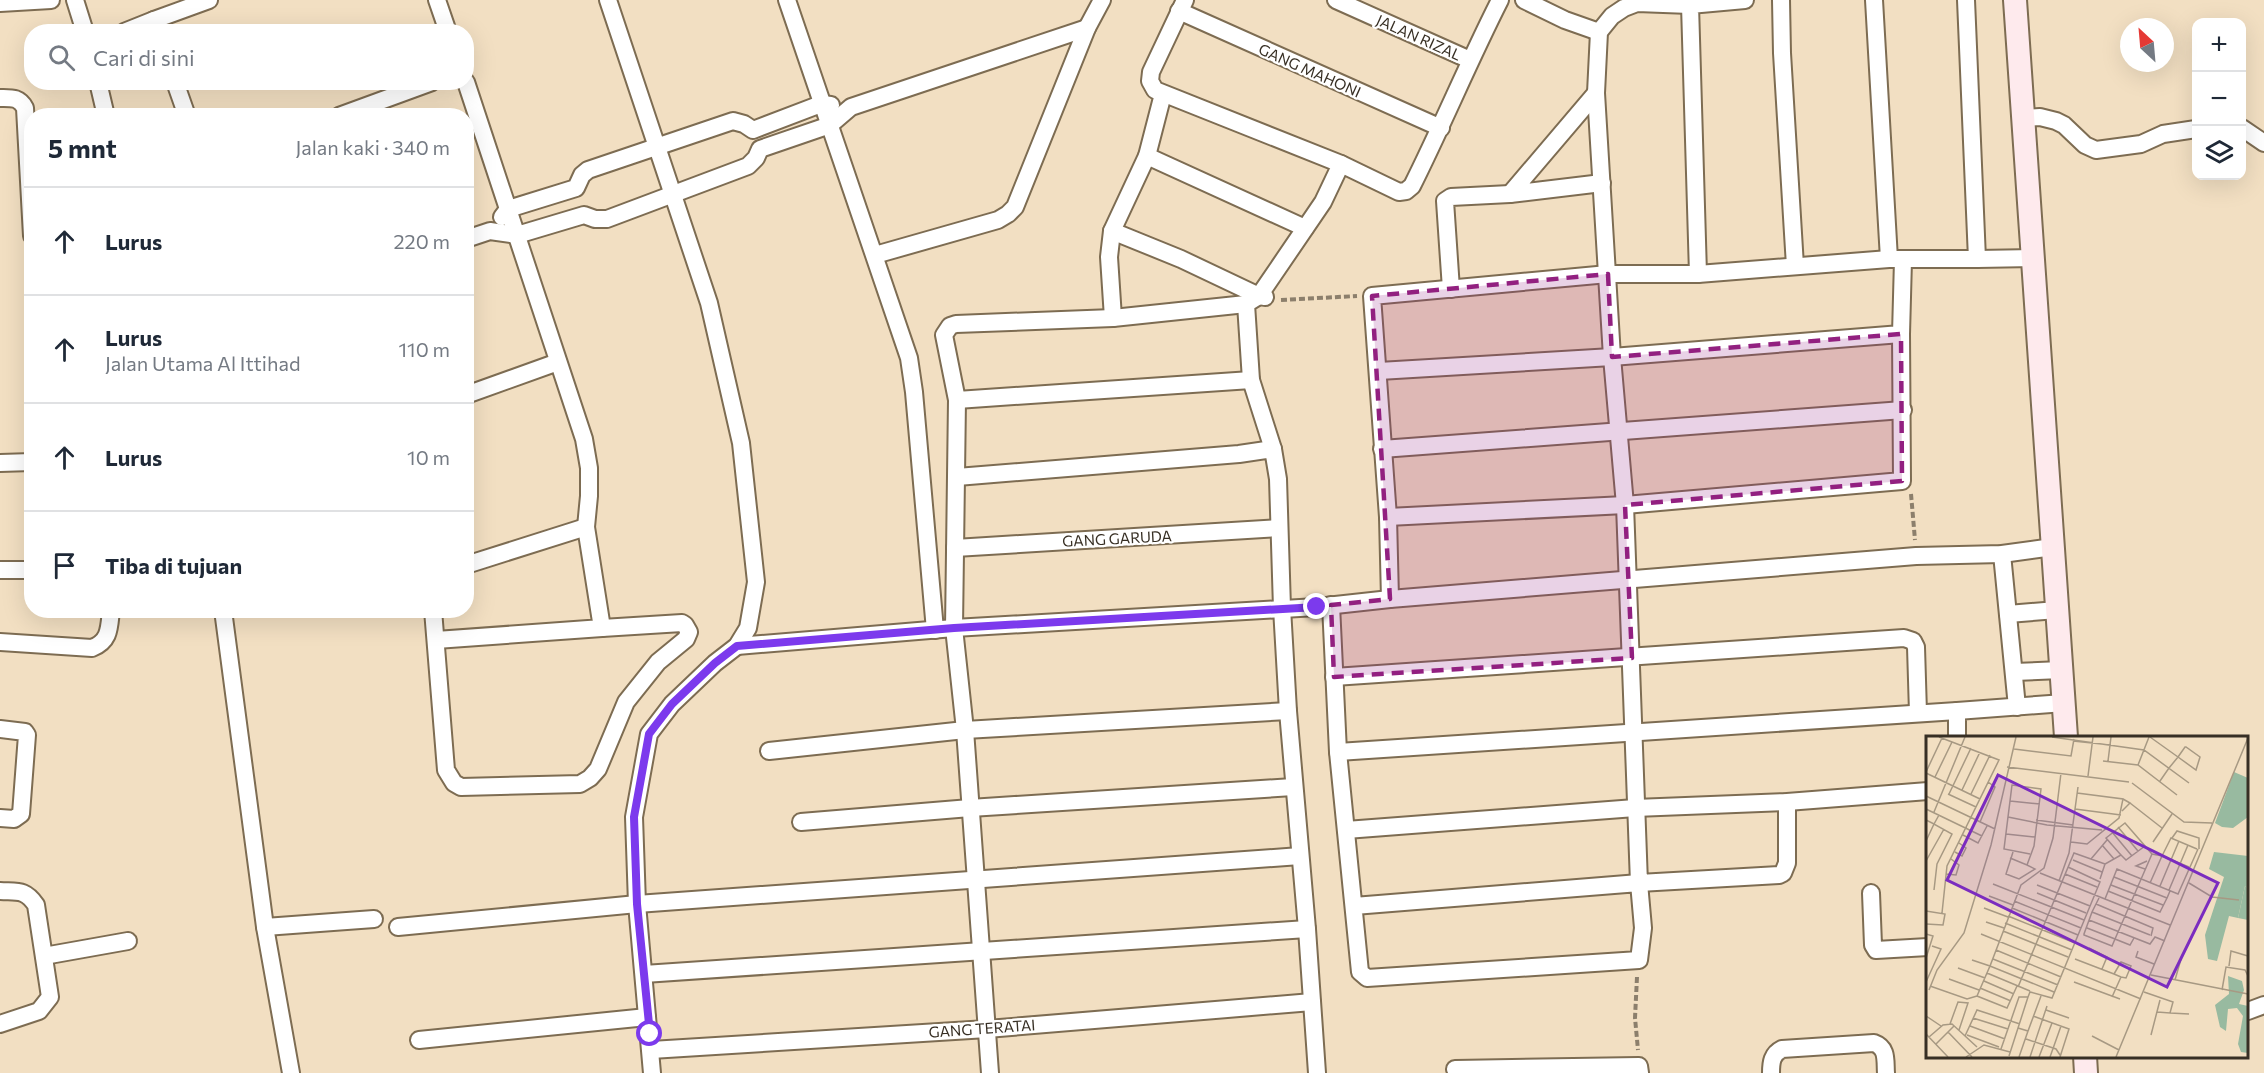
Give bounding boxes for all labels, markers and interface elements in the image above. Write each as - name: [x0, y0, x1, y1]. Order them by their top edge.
- street label: JALAN RIZAL: [1374, 10, 1465, 64]
- north arrow: [2120, 18, 2174, 72]
- map controls: [2192, 18, 2246, 180]
- button: +: [2192, 18, 2246, 72]
- search box: [24, 24, 474, 90]
- street label: GANG MAHONI: [1256, 39, 1364, 101]
- icon: search: [45, 41, 78, 74]
- text: Cari di sini: [93, 44, 195, 71]
- button: −: [2192, 72, 2246, 126]
- button: layers: [2192, 126, 2246, 180]
- text: 5 mnt: [48, 132, 117, 163]
- text: Jalan kaki · 340 m: [295, 135, 450, 159]
- icon: ahead: [48, 225, 81, 258]
- text: Lurus: [105, 228, 162, 255]
- text: 220 m: [394, 229, 450, 253]
- text: Lurus: [105, 324, 162, 351]
- icon: ahead: [48, 333, 81, 366]
- text: 110 m: [399, 337, 450, 361]
- text: Jalan Utama Al Ittihad: [105, 351, 300, 375]
- icon: ahead: [48, 441, 81, 474]
- text: Lurus: [105, 444, 162, 471]
- text: 10 m: [407, 445, 450, 469]
- street label: GANG GARUDA: [1062, 526, 1172, 550]
- icon: arrive: [48, 549, 81, 582]
- text: Tiba di tujuan: [105, 552, 242, 579]
- route end: [1303, 593, 1329, 619]
- inset map: [1926, 736, 2249, 1058]
- street label: GANG TERATAI: [928, 1015, 1036, 1041]
- route start: [636, 1020, 662, 1046]

